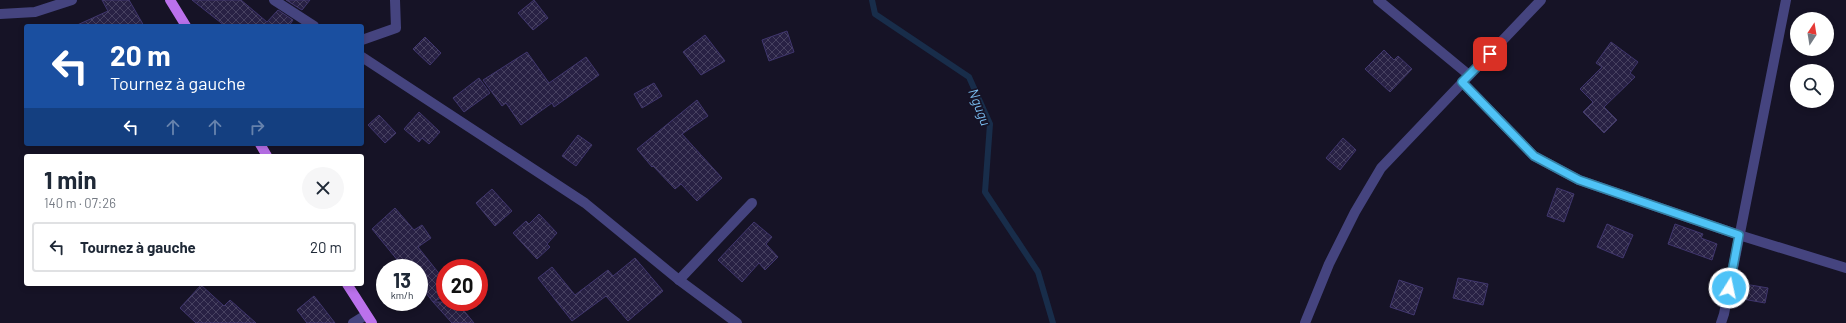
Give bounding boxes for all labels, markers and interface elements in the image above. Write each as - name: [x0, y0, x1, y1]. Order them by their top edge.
- north arrow: [1790, 12, 1834, 56]
- map controls: [1790, 12, 1834, 108]
- pin: [1473, 37, 1507, 71]
- text: 20 m: [110, 38, 171, 72]
- icon: left: [44, 40, 96, 92]
- icon: arrive: [1479, 43, 1501, 65]
- button: search: [1790, 64, 1834, 108]
- text: Tournez à gauche: [110, 72, 246, 94]
- water label: Ngugu: [965, 86, 995, 128]
- icon: left: [120, 116, 142, 138]
- icon: ahead: [162, 116, 184, 138]
- icon: ahead: [204, 116, 226, 138]
- icon: right: [246, 116, 268, 138]
- text: 1 min: [44, 165, 97, 194]
- button: close: [302, 167, 344, 209]
- text: 140 m · 07:26: [44, 195, 116, 211]
- icon: left: [46, 236, 68, 258]
- text: Tournez à gauche: [80, 238, 196, 256]
- text: 20 m: [310, 238, 342, 256]
- speed limit sign: 20: [436, 259, 488, 311]
- position arrow: [1708, 267, 1750, 309]
- text: 13: [393, 268, 411, 292]
- text: km/h: [391, 289, 413, 301]

